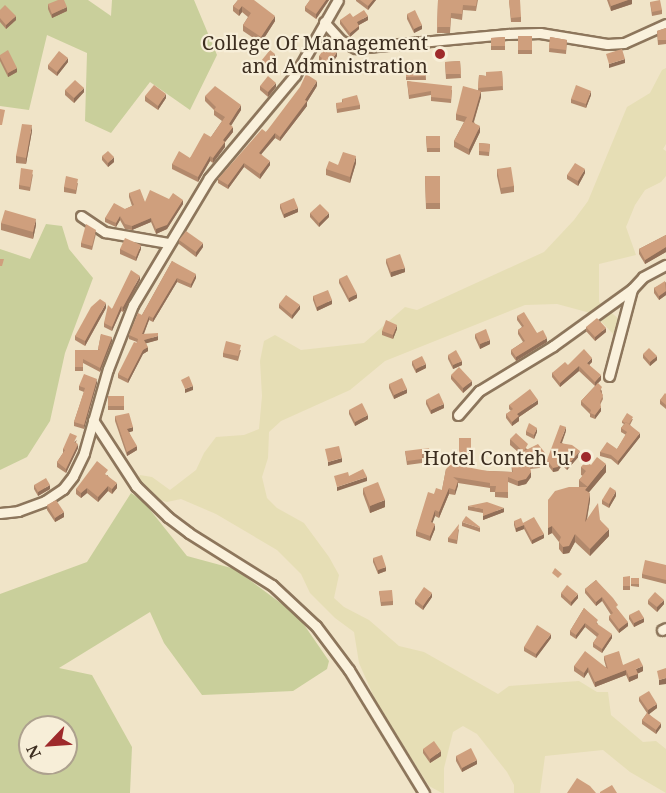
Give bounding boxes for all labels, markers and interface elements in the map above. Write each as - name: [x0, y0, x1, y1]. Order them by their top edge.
- place label: College Of Management and Administration: [202, 30, 428, 77]
- marker: College Of Management and Administration: [433, 47, 447, 61]
- place label: Hotel Conteh 'u': [424, 445, 574, 469]
- marker: Hotel Conteh 'u': [579, 450, 593, 464]
- north arrow: [18, 715, 78, 775]
- text: N: [21, 741, 46, 762]

